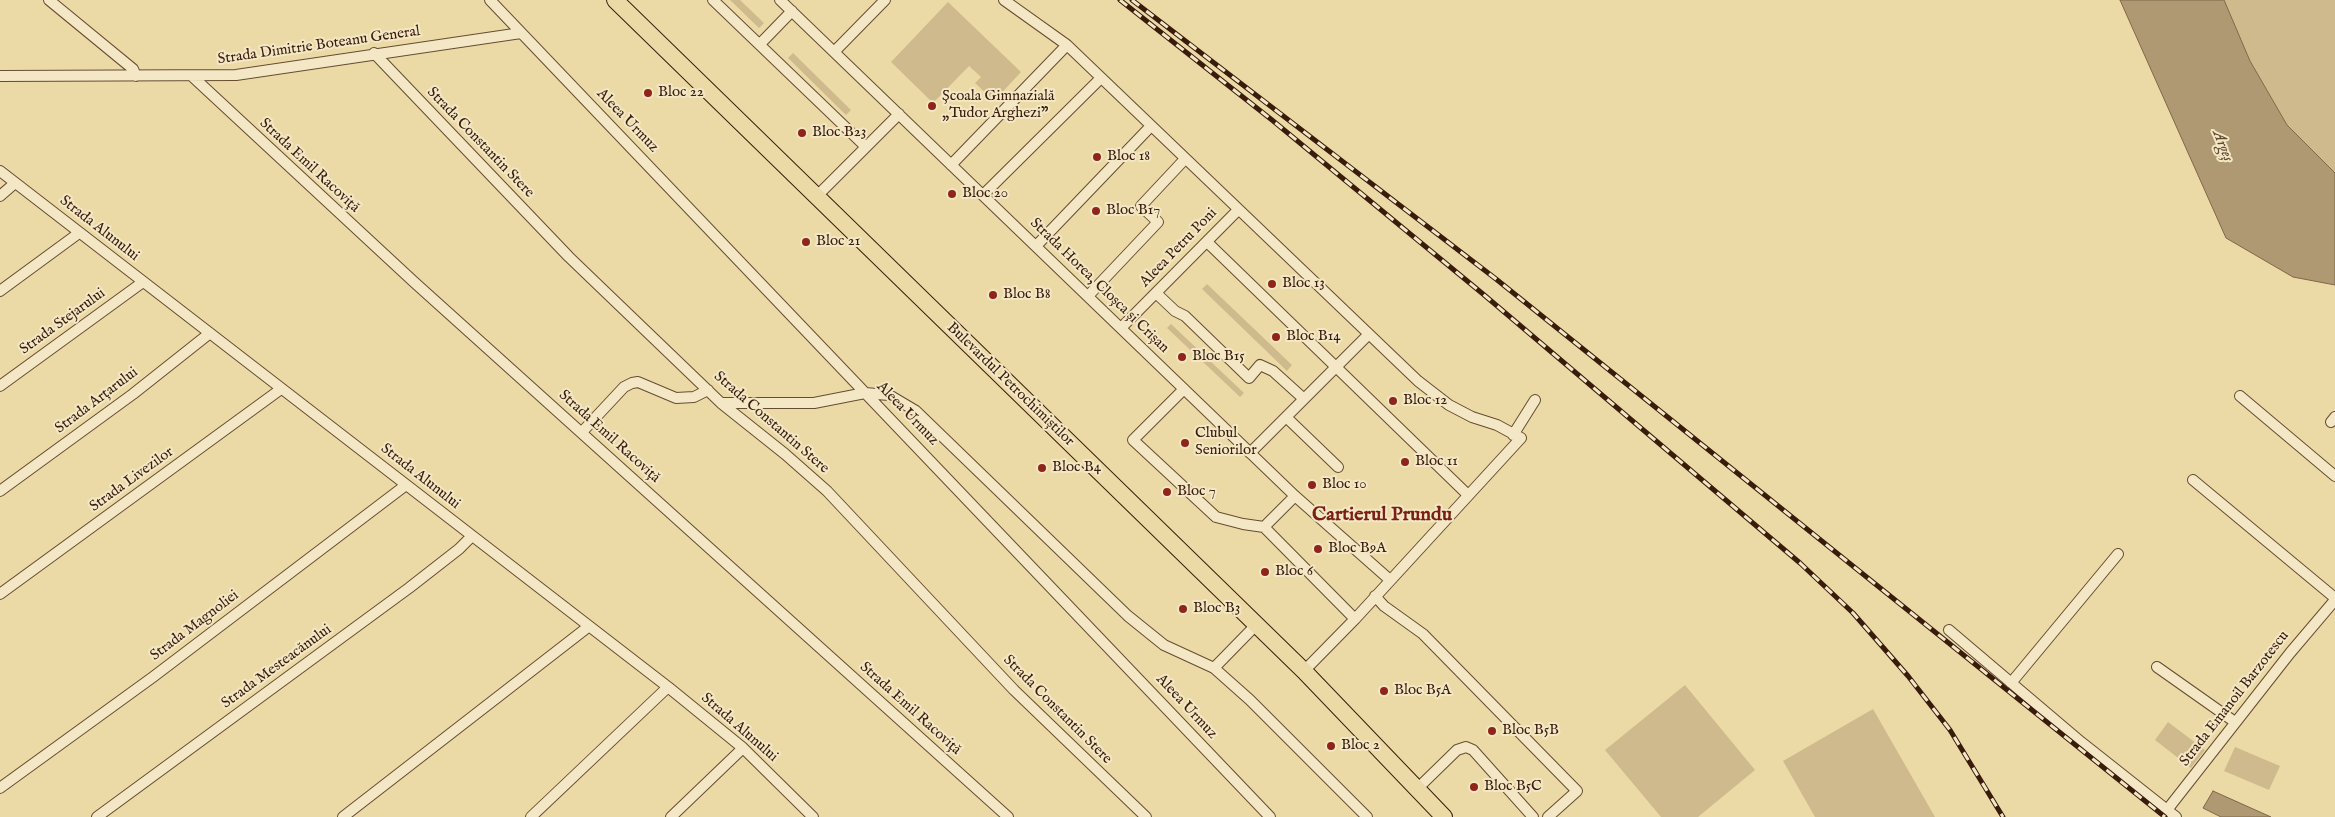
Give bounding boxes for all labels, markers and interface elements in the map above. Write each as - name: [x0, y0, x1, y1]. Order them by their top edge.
- street label: Strada Dimitrie Boteanu General: [217, 23, 421, 69]
- street label: Strada Constantin Stere: [423, 84, 537, 202]
- place label: Bloc 22: [658, 84, 704, 102]
- street label: Aleea Urmuz: [592, 85, 662, 157]
- marker: Bloc 22: [642, 87, 654, 99]
- place label: Școala Gimnazială „Tudor Arghezi”: [942, 88, 1055, 123]
- marker: Școala Gimnazială „Tudor Arghezi”: [926, 100, 938, 112]
- street label: Strada Emil Racoviță: [255, 115, 363, 217]
- place label: Bloc B23: [812, 124, 866, 142]
- marker: Bloc B23: [796, 127, 808, 139]
- water label: Argeș: [2207, 127, 2237, 165]
- place label: Bloc 18: [1107, 148, 1150, 166]
- marker: Bloc 18: [1091, 151, 1103, 163]
- place label: Bloc 20: [962, 185, 1008, 203]
- marker: Bloc 20: [946, 188, 958, 200]
- street label: Strada Alunului: [56, 192, 142, 266]
- place label: Bloc B17: [1106, 202, 1160, 220]
- marker: Bloc B17: [1090, 205, 1102, 217]
- street label: Aleea Petru Poni: [1137, 205, 1221, 291]
- street label: Strada Horea, Cloșca și Crișan: [1026, 215, 1172, 357]
- place label: Bloc 21: [816, 233, 860, 251]
- marker: Bloc 21: [800, 236, 812, 248]
- place label: Bloc 13: [1282, 275, 1325, 293]
- marker: Bloc 13: [1266, 278, 1278, 290]
- street label: Strada Stejarului: [17, 285, 109, 359]
- place label: Bloc B8: [1003, 286, 1051, 304]
- marker: Bloc B8: [987, 289, 999, 301]
- street label: Bulevardul Petrochimiștilor: [942, 319, 1078, 451]
- place label: Bloc B14: [1286, 328, 1341, 346]
- marker: Bloc B14: [1270, 331, 1282, 343]
- place label: Bloc B15: [1192, 348, 1245, 366]
- marker: Bloc B15: [1176, 351, 1188, 363]
- street label: Strada Arțarului: [52, 364, 142, 438]
- street label: Strada Constantin Stere: [710, 368, 832, 478]
- street label: Aleea Urmuz: [872, 378, 942, 450]
- street label: Strada Emil Racoviță: [555, 387, 663, 487]
- place label: Bloc 12: [1403, 392, 1447, 410]
- marker: Bloc 12: [1387, 395, 1399, 407]
- place label: Clubul Seniorilor: [1195, 425, 1257, 460]
- marker: Clubul Seniorilor: [1179, 437, 1191, 449]
- street label: Strada Alunului: [377, 440, 463, 514]
- street label: Strada Livezilor: [87, 444, 177, 516]
- place label: Bloc 11: [1415, 453, 1458, 471]
- marker: Bloc 11: [1399, 456, 1411, 468]
- place label: Bloc B4: [1052, 459, 1101, 477]
- marker: Bloc B4: [1036, 462, 1048, 474]
- place label: Bloc 10: [1322, 476, 1367, 494]
- marker: Bloc 10: [1306, 479, 1318, 491]
- place label: Bloc 7: [1177, 483, 1216, 501]
- marker: Bloc 7: [1161, 486, 1173, 498]
- district label: Cartierul Prundu: [1312, 504, 1452, 528]
- place label: Bloc B9A: [1328, 540, 1386, 558]
- marker: Bloc B9A: [1312, 543, 1324, 555]
- place label: Bloc 6: [1275, 563, 1313, 581]
- marker: Bloc 6: [1259, 566, 1271, 578]
- street label: Strada Magnoliei: [147, 587, 243, 665]
- place label: Bloc B3: [1193, 600, 1240, 618]
- marker: Bloc B3: [1177, 603, 1189, 615]
- street label: Strada Mesteacănului: [218, 621, 336, 713]
- street label: Strada Emanoil Barzotescu: [2177, 628, 2293, 770]
- street label: Strada Constantin Stere: [999, 652, 1115, 768]
- street label: Strada Emil Racoviță: [856, 659, 964, 759]
- street label: Aleea Urmuz: [1152, 671, 1220, 743]
- place label: Bloc B5A: [1394, 682, 1451, 700]
- marker: Bloc B5A: [1378, 685, 1390, 697]
- street label: Strada Alunului: [697, 690, 781, 766]
- place label: Bloc B5B: [1502, 722, 1559, 740]
- marker: Bloc B5B: [1486, 725, 1498, 737]
- place label: Bloc 2: [1341, 737, 1380, 755]
- marker: Bloc 2: [1325, 740, 1337, 752]
- place label: Bloc B5C: [1484, 778, 1542, 796]
- marker: Bloc B5C: [1468, 781, 1480, 793]

